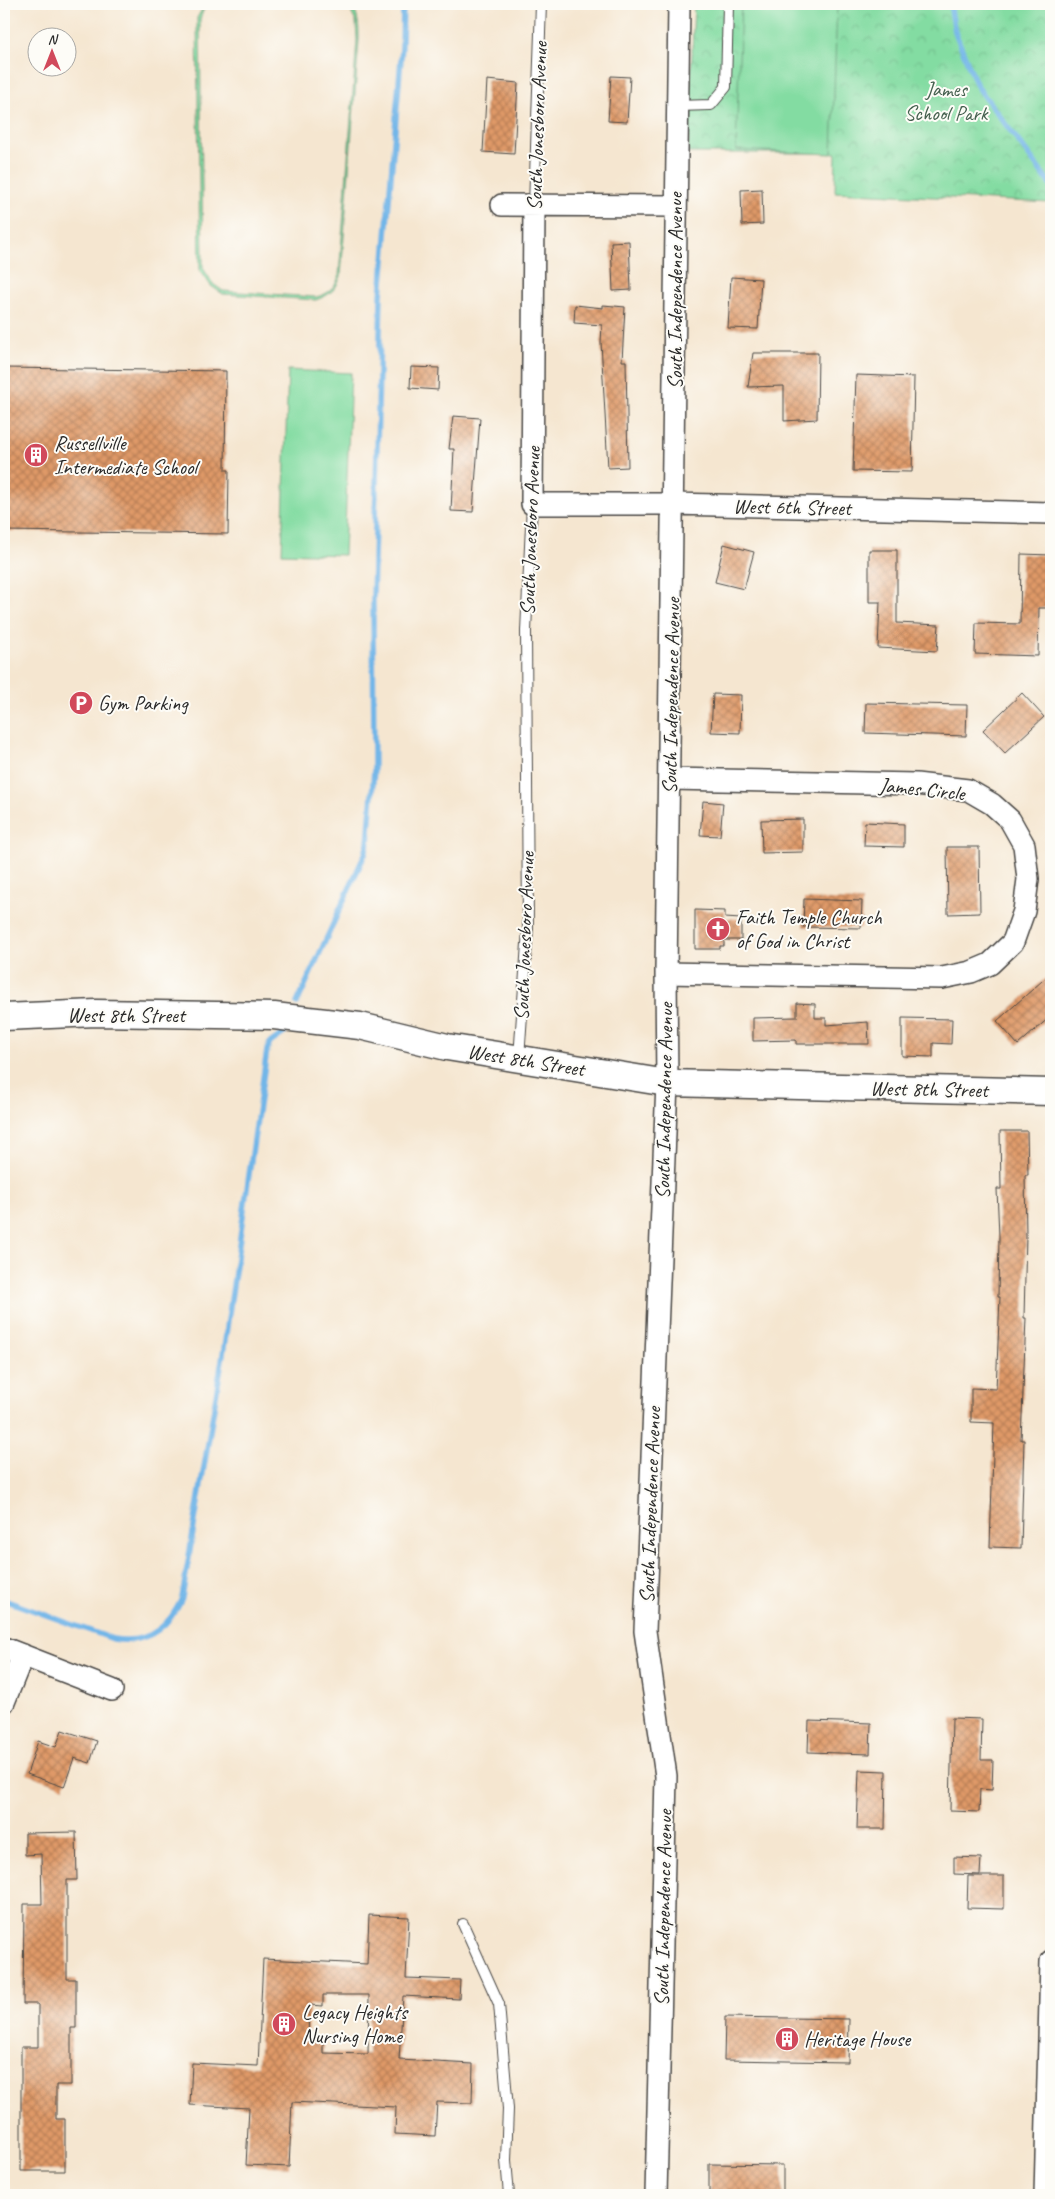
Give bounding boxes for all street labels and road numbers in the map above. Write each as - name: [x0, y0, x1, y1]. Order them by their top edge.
- street label: South Jonesboro Avenue: [521, 40, 553, 211]
- street label: South Independence Avenue: [662, 191, 688, 389]
- street label: South Jonesboro Avenue: [514, 445, 546, 616]
- street label: West 6th Street: [733, 493, 853, 521]
- street label: South Independence Avenue: [656, 595, 686, 794]
- street label: James Circle: [877, 771, 968, 807]
- street label: South Jonesboro Avenue: [508, 850, 540, 1021]
- street label: South Independence Avenue: [649, 1000, 679, 1199]
- street label: West 8th Street: [67, 1002, 187, 1028]
- street label: West 8th Street: [466, 1038, 588, 1082]
- street label: West 8th Street: [870, 1075, 990, 1103]
- street label: South Independence Avenue: [634, 1404, 666, 1604]
- street label: South Independence Avenue: [648, 1807, 678, 2006]

